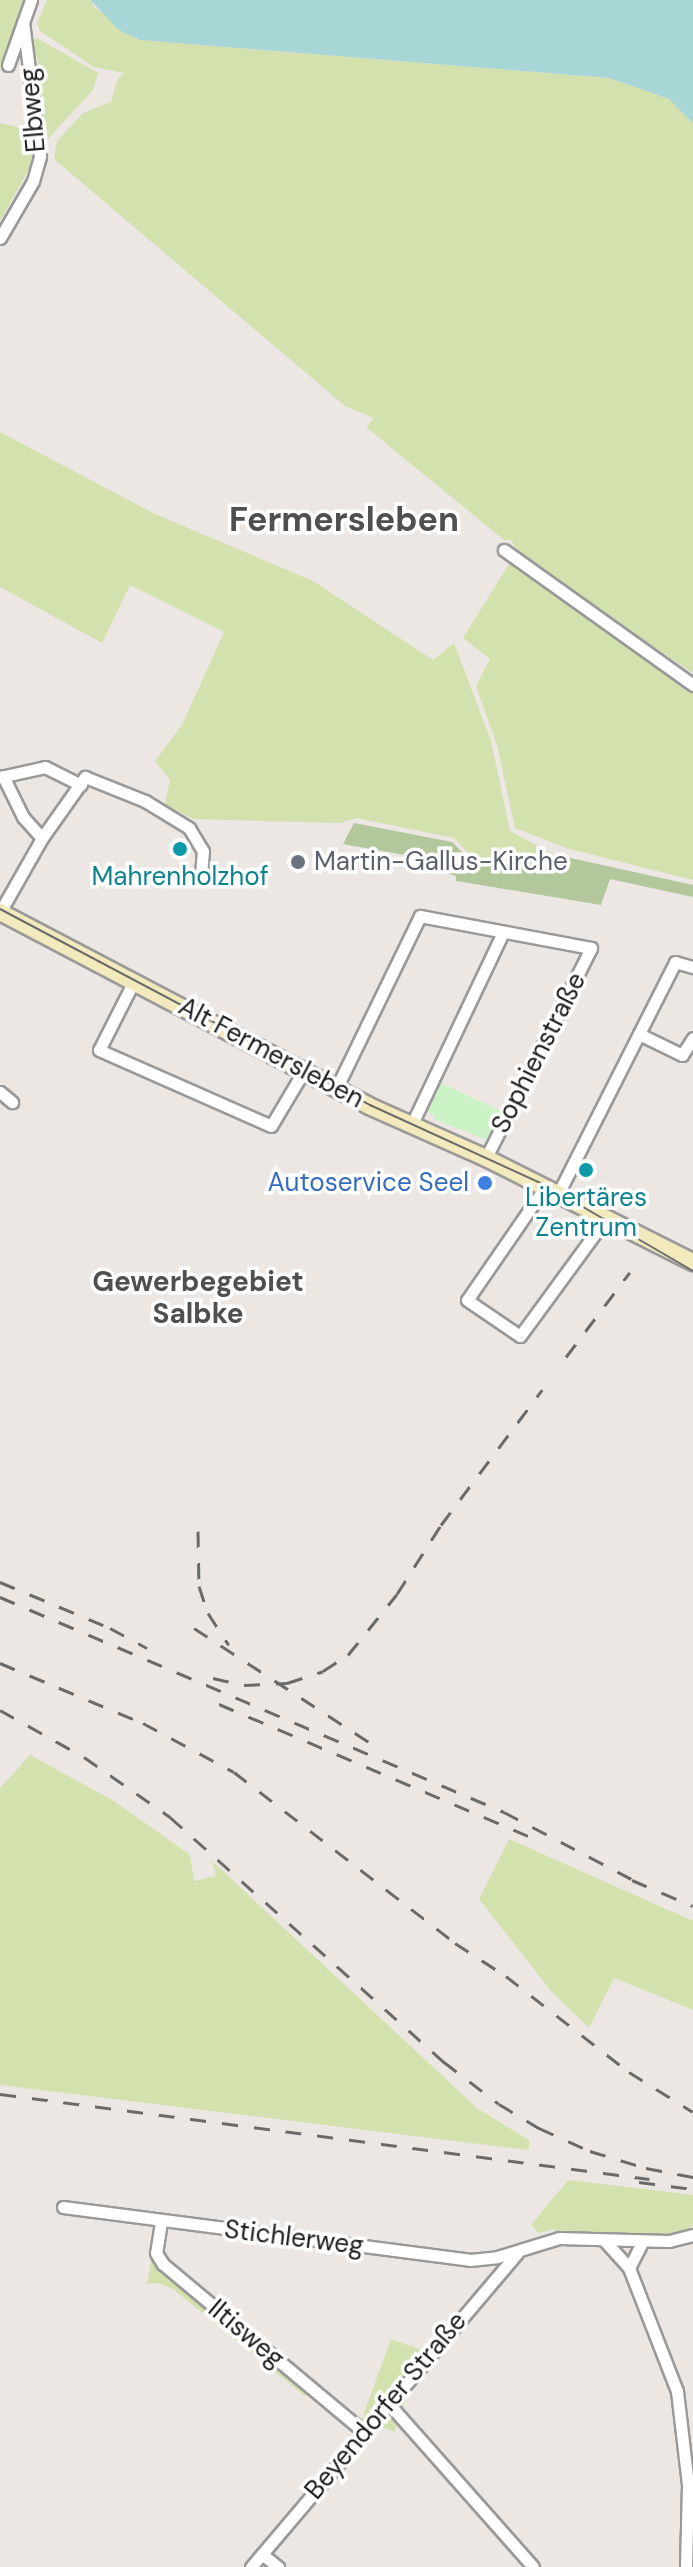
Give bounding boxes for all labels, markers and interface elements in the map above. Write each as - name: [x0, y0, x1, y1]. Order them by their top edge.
- street label: Elbweg: [14, 66, 52, 154]
- district label: Fermersleben: [229, 500, 459, 540]
- marker: Mahrenholzhof: [171, 840, 189, 858]
- place label: Martin-Gallus-Kirche: [314, 846, 568, 878]
- marker: Martin-Gallus-Kirche: [289, 853, 307, 871]
- place label: Mahrenholzhof: [91, 861, 269, 893]
- street label: Sophienstraße: [485, 968, 593, 1138]
- street label: Alt Fermersleben: [173, 991, 369, 1115]
- marker: Libertäres Zentrum: [577, 1161, 595, 1179]
- place label: Autoservice Seel: [268, 1167, 469, 1199]
- marker: Autoservice Seel: [476, 1174, 494, 1192]
- place label: Libertäres Zentrum: [525, 1182, 647, 1244]
- district label: Gewerbegebiet Salbke: [92, 1265, 304, 1331]
- street label: Stichlerweg: [223, 2214, 365, 2262]
- street label: Iltisweg: [202, 2293, 290, 2375]
- street label: Beyendorfer Straße: [299, 2306, 473, 2506]

